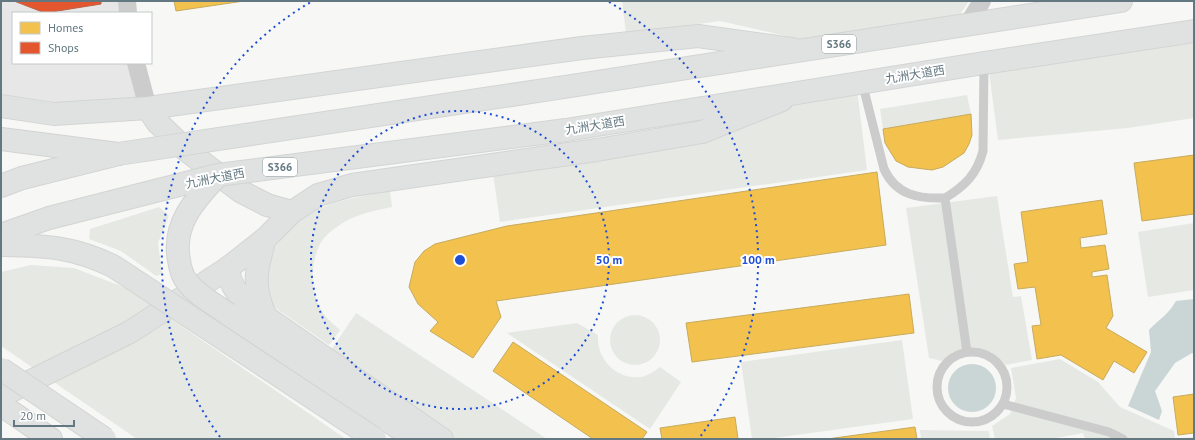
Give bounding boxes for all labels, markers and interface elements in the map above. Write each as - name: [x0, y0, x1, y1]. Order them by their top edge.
- legend: [12, 12, 152, 64]
- text: Homes: [48, 20, 83, 35]
- road number: S366: [822, 35, 856, 53]
- text: Shops: [48, 40, 79, 55]
- street label: 九洲大道西: [884, 62, 946, 86]
- street label: 九洲大道西: [564, 113, 626, 137]
- road number: S366: [263, 158, 297, 176]
- street label: 九洲大道西: [184, 165, 246, 191]
- text: 50 m: [596, 252, 622, 267]
- text: 100 m: [741, 252, 775, 267]
- centre of rings: [453, 253, 467, 267]
- scale bar: [14, 402, 74, 428]
- text: 20 m: [20, 408, 46, 423]

